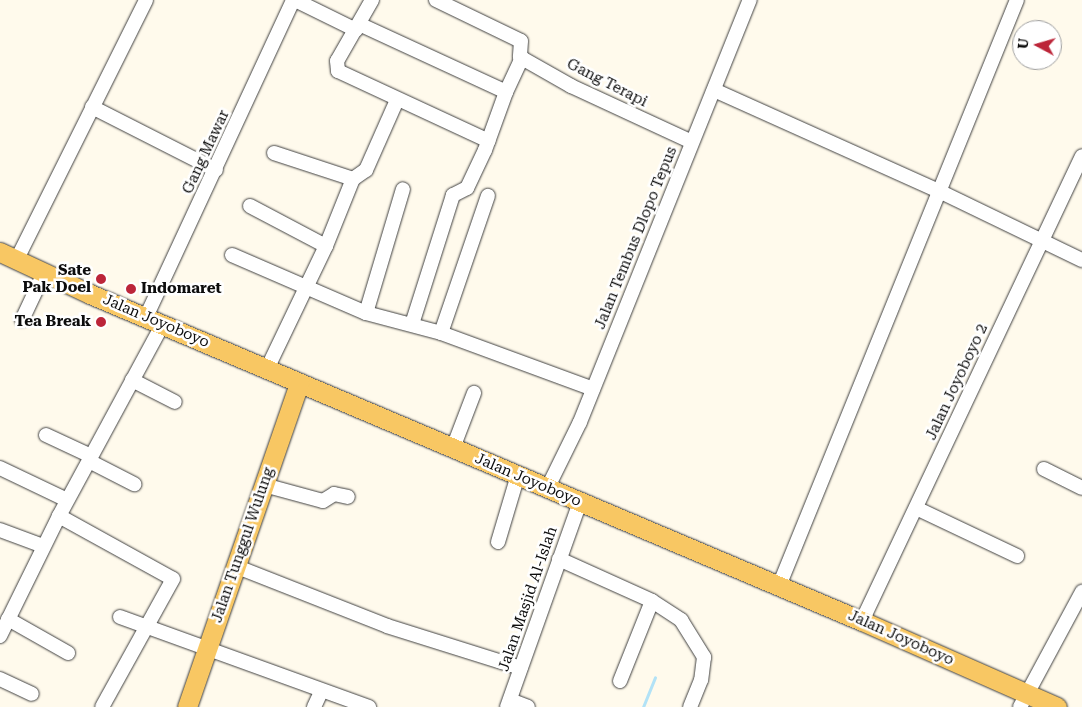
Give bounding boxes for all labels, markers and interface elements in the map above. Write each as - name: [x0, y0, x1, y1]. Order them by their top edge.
- north arrow: [1012, 20, 1062, 70]
- text: U: [1015, 37, 1032, 50]
- street label: Gang Terapi: [564, 55, 650, 111]
- street label: Gang Mawar: [179, 107, 233, 197]
- street label: Jalan Tembus Dlopo Tepus: [591, 144, 681, 332]
- place label: Sate Pak Doel: [23, 261, 91, 296]
- marker: Sate Pak Doel: [95, 273, 107, 285]
- place label: Indomaret: [141, 280, 222, 298]
- marker: Indomaret: [125, 283, 137, 295]
- street label: Jalan Joyoboyo: [100, 290, 212, 352]
- place label: Tea Break: [15, 313, 91, 331]
- marker: Tea Break: [95, 316, 107, 328]
- street label: Jalan Joyoboyo 2: [922, 321, 992, 443]
- street label: Jalan Joyoboyo: [472, 449, 584, 511]
- street label: Jalan Tunggul Wulung: [208, 465, 278, 625]
- street label: Jalan Masjid Al-Islah: [495, 524, 561, 674]
- street label: Jalan Joyoboyo: [845, 607, 957, 669]

